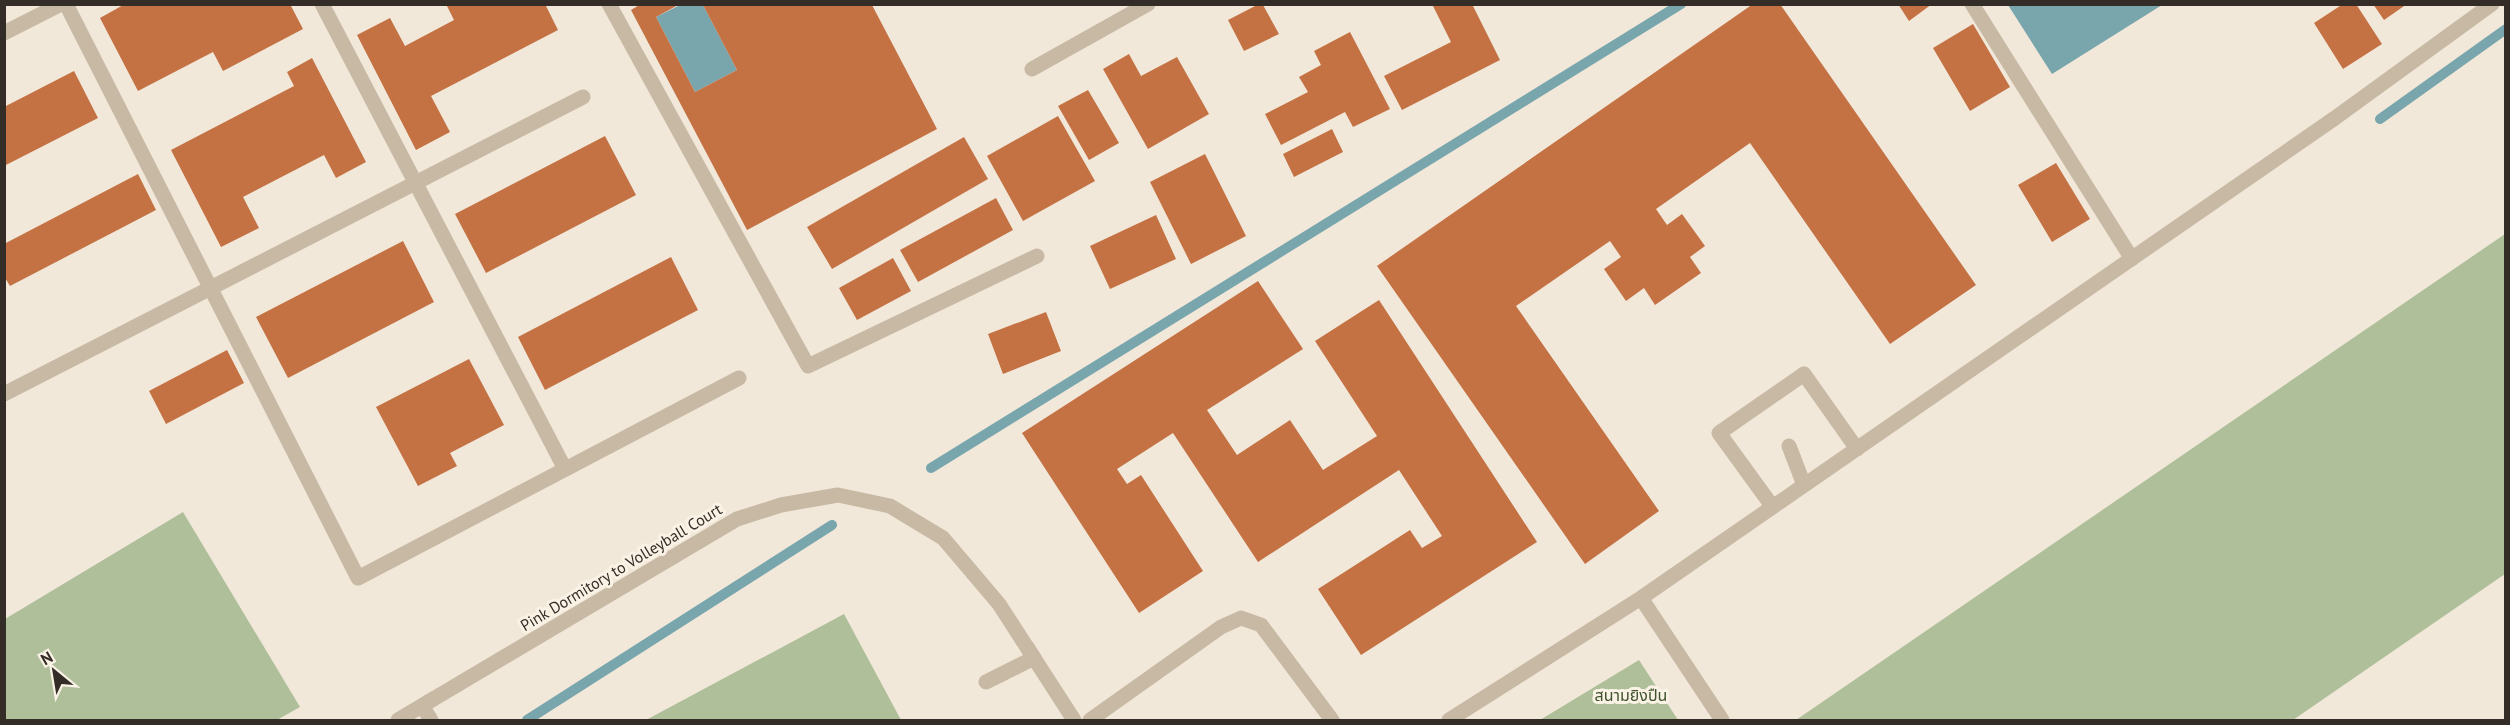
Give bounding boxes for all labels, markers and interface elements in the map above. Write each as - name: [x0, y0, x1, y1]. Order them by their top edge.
- street label: Pink Dormitory to Volleyball Court: [516, 498, 726, 635]
- north arrow: [24, 641, 84, 701]
- text: N: [37, 647, 56, 669]
- park label: สนามยิงปืน: [1595, 685, 1667, 705]

